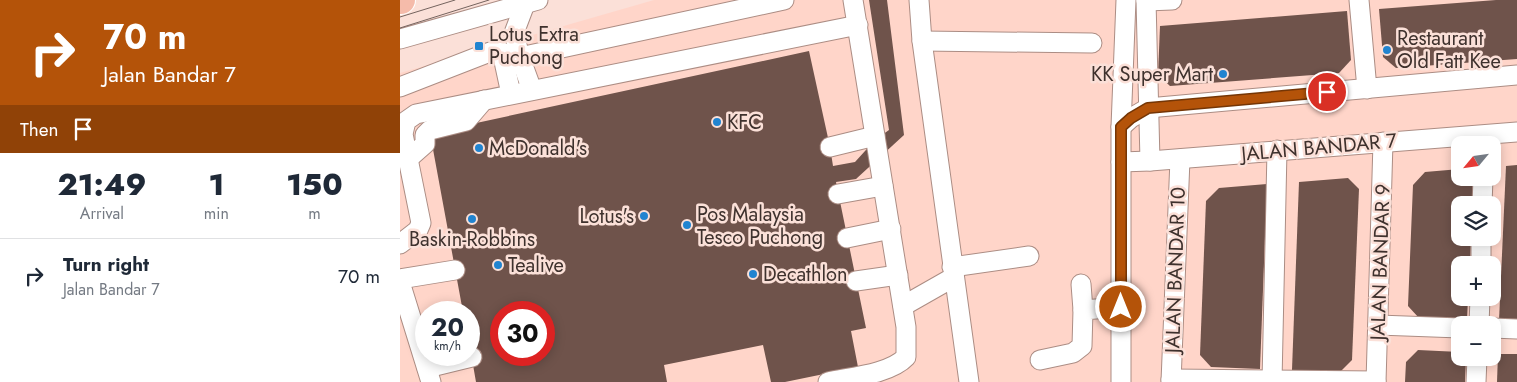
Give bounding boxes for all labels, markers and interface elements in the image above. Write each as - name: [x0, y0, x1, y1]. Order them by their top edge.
- text: 70 m: [103, 12, 186, 62]
- icon: right: [20, 20, 85, 85]
- place label: Lotus Extra Puchong: [489, 20, 579, 72]
- place label: Restaurant Old Fatt Kee: [1397, 24, 1501, 76]
- marker: Lotus Extra Puchong: [473, 40, 485, 52]
- marker: Restaurant Old Fatt Kee: [1381, 44, 1393, 56]
- text: Jalan Bandar 7: [103, 58, 236, 90]
- place label: KK Super Mart: [1091, 60, 1213, 89]
- marker: KK Super Mart: [1217, 68, 1229, 80]
- pin: [1306, 71, 1348, 113]
- icon: arrive: [1313, 78, 1341, 106]
- place label: KFC: [727, 108, 762, 137]
- icon: arrive: [69, 115, 97, 143]
- text: Then: [20, 116, 59, 143]
- marker: KFC: [711, 116, 723, 128]
- street label: JALAN BANDAR 7: [1237, 126, 1398, 169]
- place label: McDonald's: [489, 134, 587, 163]
- north arrow: [1451, 136, 1501, 186]
- map controls: [1451, 136, 1501, 366]
- marker: McDonald's: [473, 142, 485, 154]
- text: 21:49: [57, 163, 146, 206]
- text: 1: [208, 163, 224, 206]
- text: 150: [286, 163, 343, 206]
- street label: JALAN BANDAR 9: [1363, 183, 1398, 344]
- street label: JALAN BANDAR 10: [1158, 186, 1193, 357]
- button: layers: [1451, 196, 1501, 246]
- place label: Pos Malaysia Tesco Puchong: [697, 200, 823, 252]
- text: Arrival: [80, 202, 124, 225]
- text: min: [204, 202, 229, 225]
- text: m: [308, 202, 321, 225]
- place label: Lotus's: [580, 202, 634, 231]
- marker: Lotus's: [638, 210, 650, 222]
- marker: Baskin-Robbins: [466, 213, 478, 225]
- marker: Pos Malaysia Tesco Puchong: [681, 219, 693, 231]
- place label: Baskin-Robbins: [409, 225, 535, 254]
- text: Turn right: [63, 251, 149, 278]
- place label: Tealive: [508, 251, 564, 280]
- button: +: [1451, 256, 1501, 306]
- marker: Tealive: [492, 259, 504, 271]
- place label: Decathlon: [763, 260, 847, 289]
- icon: right: [20, 262, 48, 290]
- text: 70 m: [338, 263, 380, 290]
- marker: Decathlon: [747, 268, 759, 280]
- text: Jalan Bandar 7: [63, 278, 160, 301]
- position arrow: [1094, 280, 1146, 332]
- speed limit sign: 30: [490, 301, 555, 366]
- text: 20: [431, 309, 464, 345]
- button: −: [1451, 316, 1501, 366]
- text: km/h: [434, 337, 461, 355]

